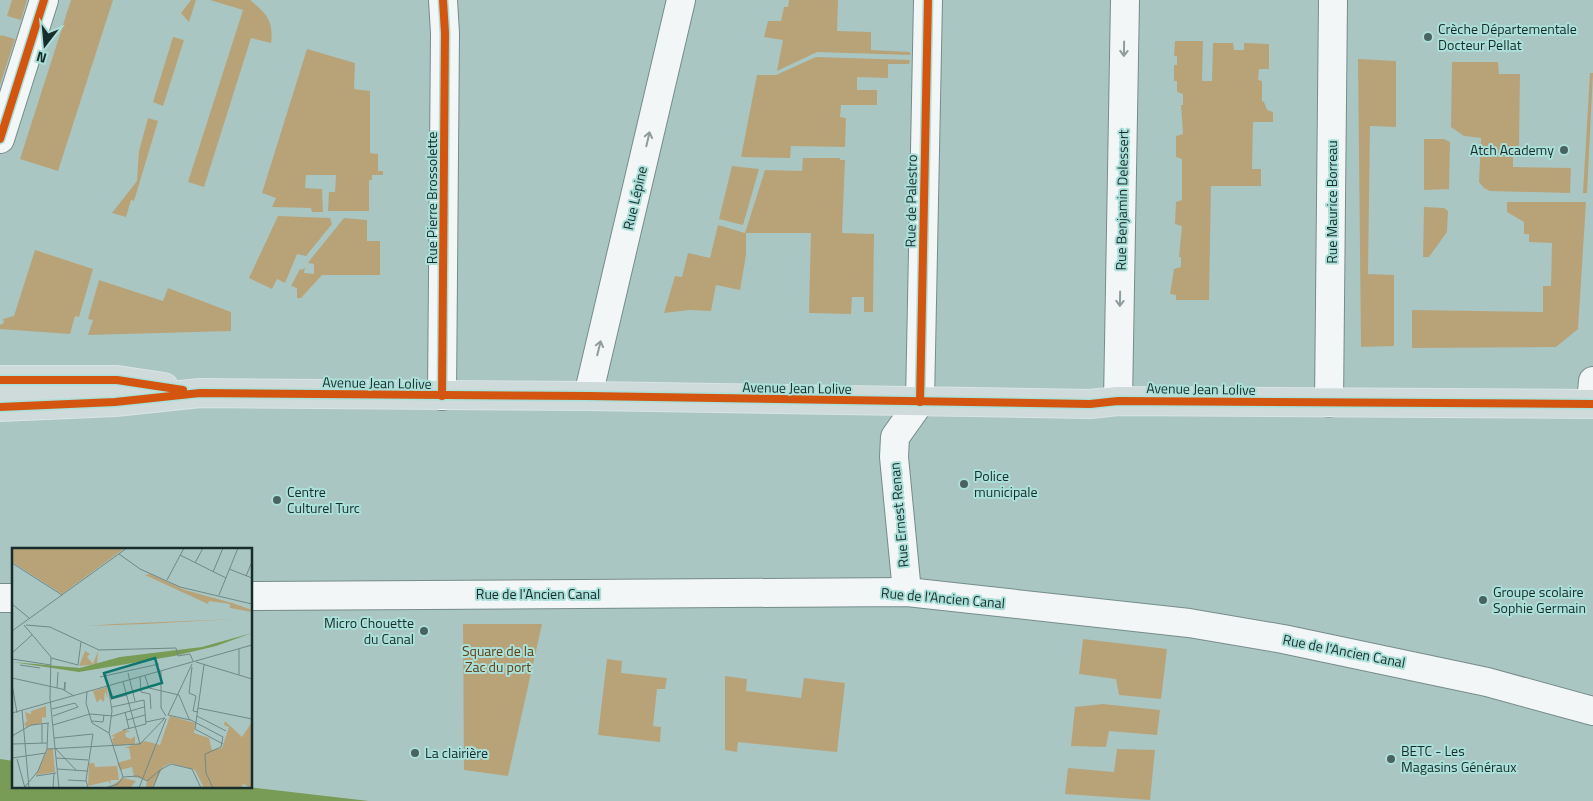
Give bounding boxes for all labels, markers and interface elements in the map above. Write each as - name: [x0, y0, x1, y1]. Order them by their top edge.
- place label: Crèche Départementale Docteur Pellat: [1438, 18, 1577, 55]
- north arrow: [20, 20, 70, 70]
- marker: Crèche Départementale Docteur Pellat: [1422, 31, 1434, 43]
- one-way arrow: [1119, 40, 1129, 56]
- text: N: [34, 47, 49, 69]
- street label: Rue Benjamin Delessert: [1110, 129, 1133, 271]
- one-way arrow: [644, 131, 653, 147]
- street label: Rue Pierre Brossolette: [421, 132, 442, 264]
- place label: Atch Academy: [1470, 139, 1554, 160]
- street label: Rue Maurice Borreau: [1321, 140, 1342, 264]
- marker: Atch Academy: [1558, 144, 1570, 156]
- street label: Rue de Palestro: [899, 154, 922, 248]
- street label: Rue Lépine: [617, 164, 652, 232]
- one-way arrow: [1115, 290, 1125, 306]
- one-way arrow: [595, 341, 604, 357]
- street label: Avenue Jean Lolive: [322, 371, 432, 394]
- street label: Avenue Jean Lolive: [742, 376, 852, 399]
- street label: Avenue Jean Lolive: [1146, 377, 1256, 400]
- street label: Rue Ernest Renan: [883, 462, 914, 568]
- place label: Police municipale: [974, 465, 1038, 502]
- marker: Police municipale: [958, 478, 970, 490]
- place label: Centre Culturel Turc: [287, 481, 360, 518]
- marker: Centre Culturel Turc: [271, 494, 283, 506]
- inset map: [12, 548, 252, 788]
- place label: Groupe scolaire Sophie Germain: [1493, 581, 1586, 618]
- street label: Rue de l'Ancien Canal: [880, 582, 1006, 613]
- street label: Rue de l'Ancien Canal: [476, 583, 600, 604]
- marker: Groupe scolaire Sophie Germain: [1477, 594, 1489, 606]
- place label: Micro Chouette du Canal: [324, 612, 414, 649]
- marker: Micro Chouette du Canal: [418, 625, 430, 637]
- street label: Rue de l'Ancien Canal: [1281, 628, 1407, 673]
- park label: Square de la Zac du port: [462, 640, 534, 677]
- place label: BETC - Les Magasins Généraux: [1401, 740, 1517, 777]
- place label: La clairière: [425, 742, 488, 763]
- marker: La clairière: [409, 747, 421, 759]
- marker: BETC - Les Magasins Généraux: [1385, 753, 1397, 765]

